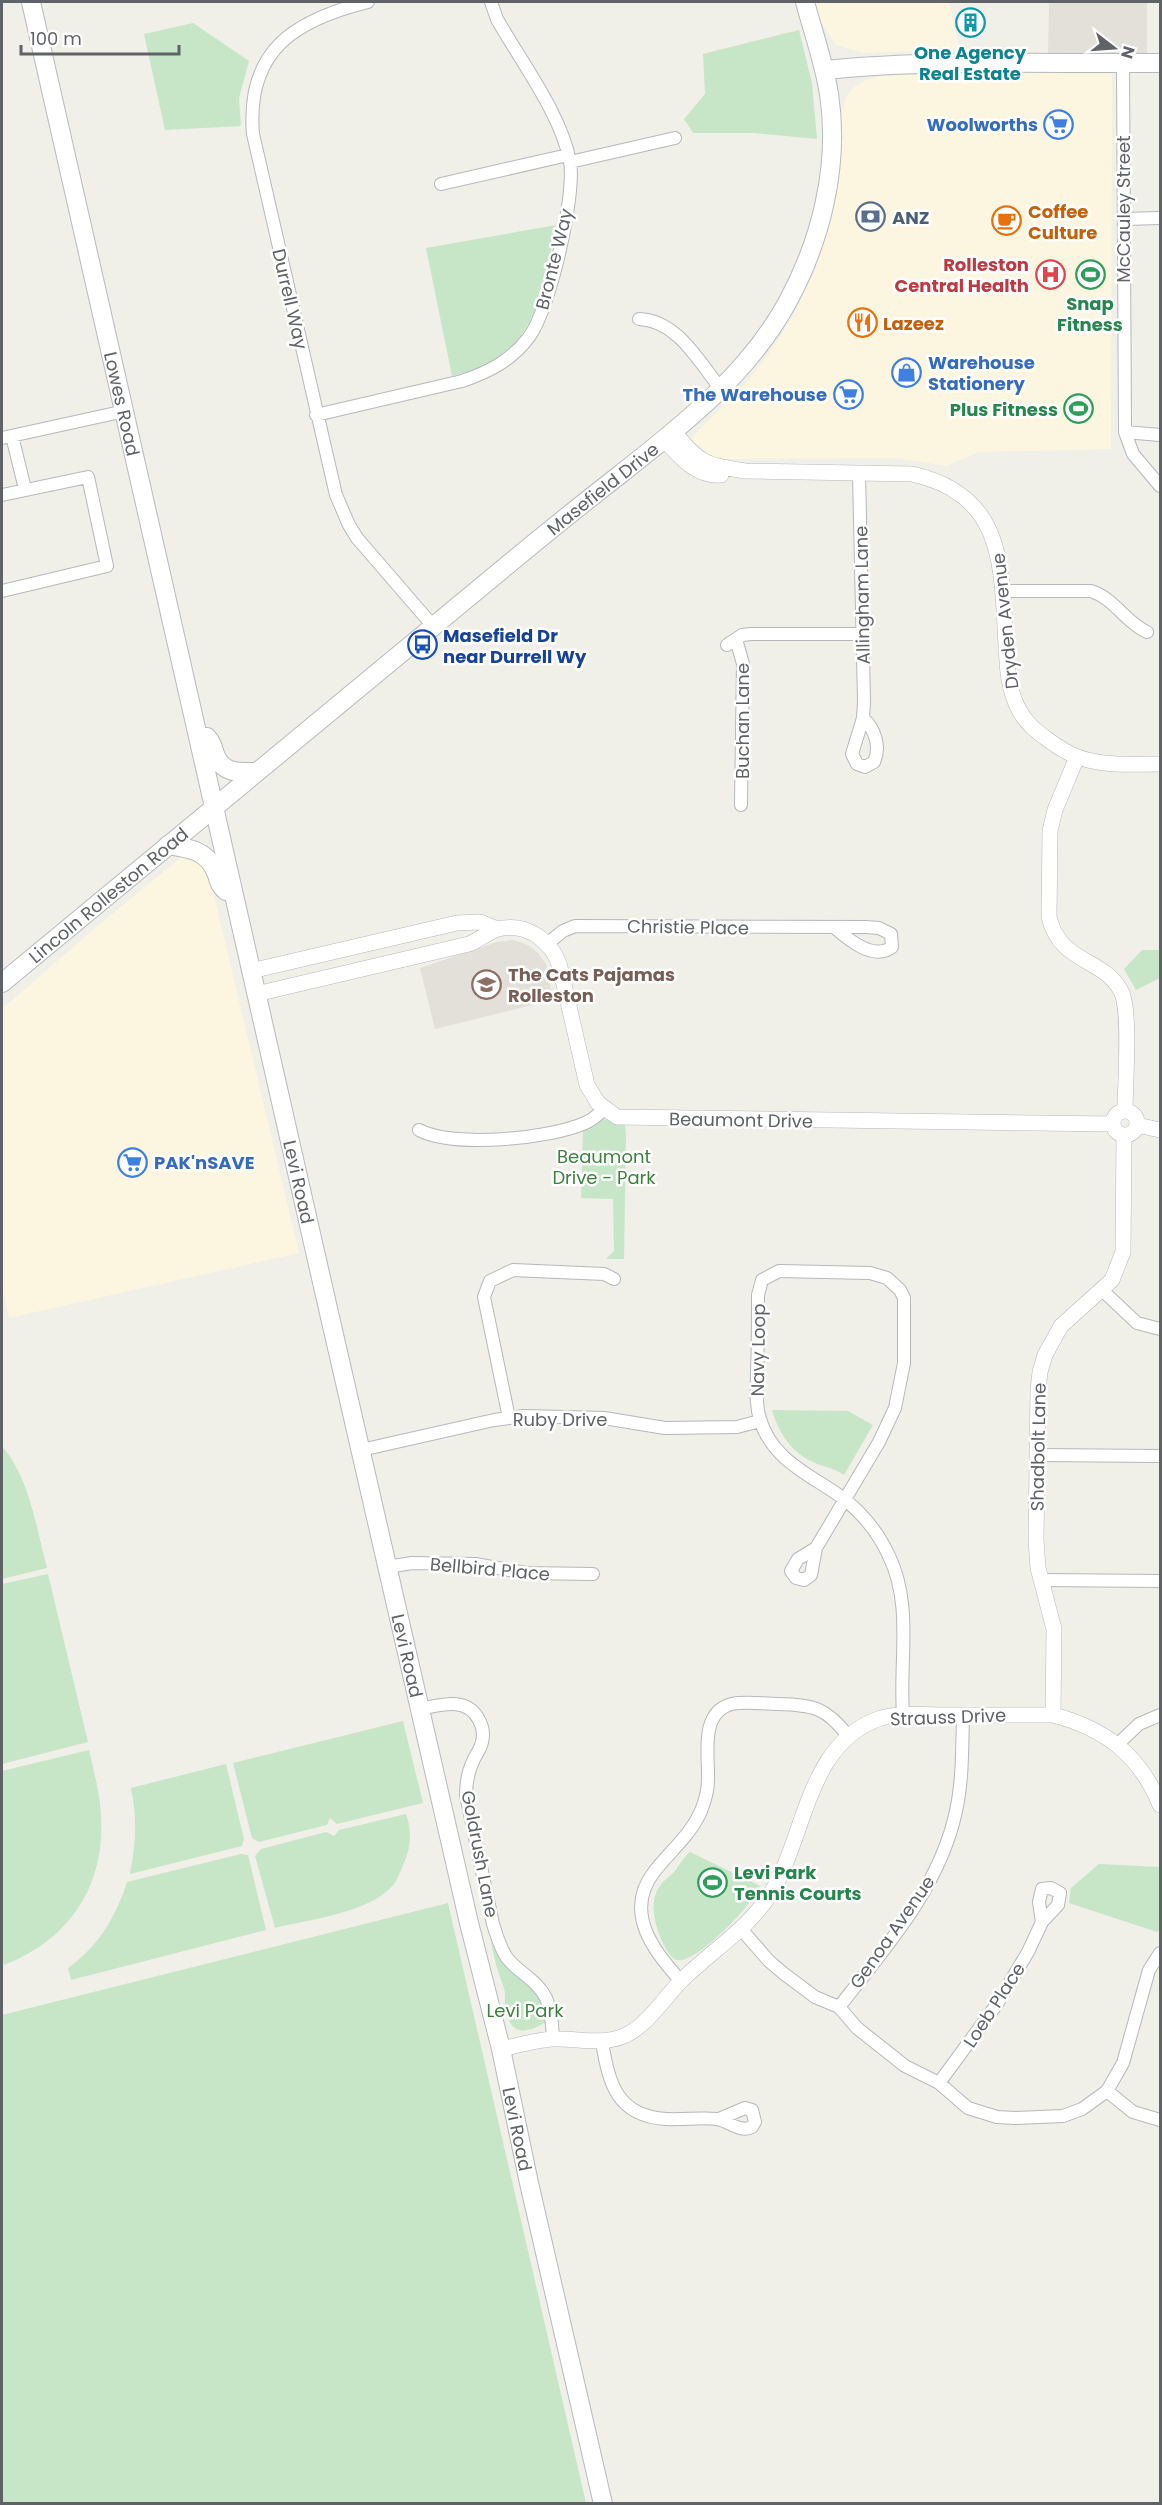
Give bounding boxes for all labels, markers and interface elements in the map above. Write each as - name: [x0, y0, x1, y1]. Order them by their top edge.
- building icon: One Agency Real Estate: [954, 7, 986, 39]
- scale bar: [21, 18, 178, 56]
- north arrow: [1084, 18, 1144, 78]
- text: 100 m: [30, 26, 82, 51]
- place label: One Agency Real Estate: [914, 40, 1027, 86]
- text: N: [1115, 43, 1141, 61]
- supermarket icon: Woolworths: [1043, 108, 1075, 140]
- place label: Woolworths: [927, 112, 1038, 137]
- street label: McCauley Street: [1111, 135, 1136, 283]
- place label: Coffee Culture: [1028, 199, 1097, 245]
- bank icon: ANZ: [855, 201, 887, 233]
- place label: ANZ: [892, 205, 930, 230]
- cafe icon: Coffee Culture: [991, 205, 1023, 237]
- street label: Bronte Way: [529, 206, 579, 312]
- street label: Durrell Way: [266, 246, 314, 352]
- place label: Rolleston Central Health: [894, 252, 1029, 298]
- hospital icon: Rolleston Central Health: [1034, 258, 1066, 290]
- sports icon: Snap Fitness: [1074, 258, 1106, 290]
- place label: Snap Fitness: [1057, 291, 1123, 337]
- restaurant icon: Lazeez: [846, 307, 878, 339]
- place label: Lazeez: [883, 311, 944, 336]
- street label: Lowes Road: [98, 349, 146, 458]
- place label: Warehouse Stationery: [928, 350, 1035, 396]
- shop icon: Warehouse Stationery: [891, 356, 923, 388]
- supermarket icon: The Warehouse: [832, 378, 864, 410]
- place label: The Warehouse: [683, 382, 827, 407]
- sports icon: Plus Fitness: [1063, 393, 1095, 425]
- place label: Plus Fitness: [950, 397, 1058, 422]
- street label: Masefield Drive: [541, 436, 664, 541]
- street label: Allingham Lane: [848, 525, 876, 665]
- street label: Dryden Avenue: [985, 552, 1025, 690]
- place label: Masefield Dr near Durrell Wy: [443, 623, 587, 669]
- bus stop icon: Masefield Dr near Durrell Wy: [406, 629, 438, 661]
- street label: Buchan Lane: [730, 663, 755, 779]
- street label: Lincoln Rolleston Road: [23, 821, 193, 968]
- street label: Christie Place: [627, 913, 749, 941]
- place label: The Cats Pajamas Rolleston: [508, 962, 675, 1008]
- school or university icon: The Cats Pajamas Rolleston: [471, 968, 503, 1000]
- street label: Beaumont Drive: [669, 1106, 813, 1134]
- street label: Levi Road: [278, 1138, 321, 1226]
- park label: Beaumont Drive - Park: [552, 1144, 656, 1190]
- supermarket icon: PAK'nSAVE: [117, 1146, 149, 1178]
- place label: PAK'nSAVE: [154, 1150, 254, 1175]
- street label: Navy Loop: [745, 1303, 771, 1397]
- street label: Shadbolt Lane: [1024, 1383, 1052, 1511]
- street label: Ruby Drive: [513, 1407, 607, 1432]
- street label: Bellbird Place: [429, 1551, 551, 1587]
- street label: Levi Road: [386, 1611, 429, 1700]
- street label: Strauss Drive: [889, 1702, 1007, 1732]
- street label: Goldrush Lane: [455, 1788, 505, 1920]
- place label: Levi Park Tennis Courts: [734, 1860, 862, 1906]
- sports icon: Levi Park Tennis Courts: [697, 1866, 729, 1898]
- street label: Genoa Avenue: [844, 1870, 940, 1994]
- street label: Loeb Place: [957, 1958, 1031, 2052]
- park label: Levi Park: [487, 1998, 564, 2023]
- street label: Levi Road: [497, 2085, 539, 2173]

